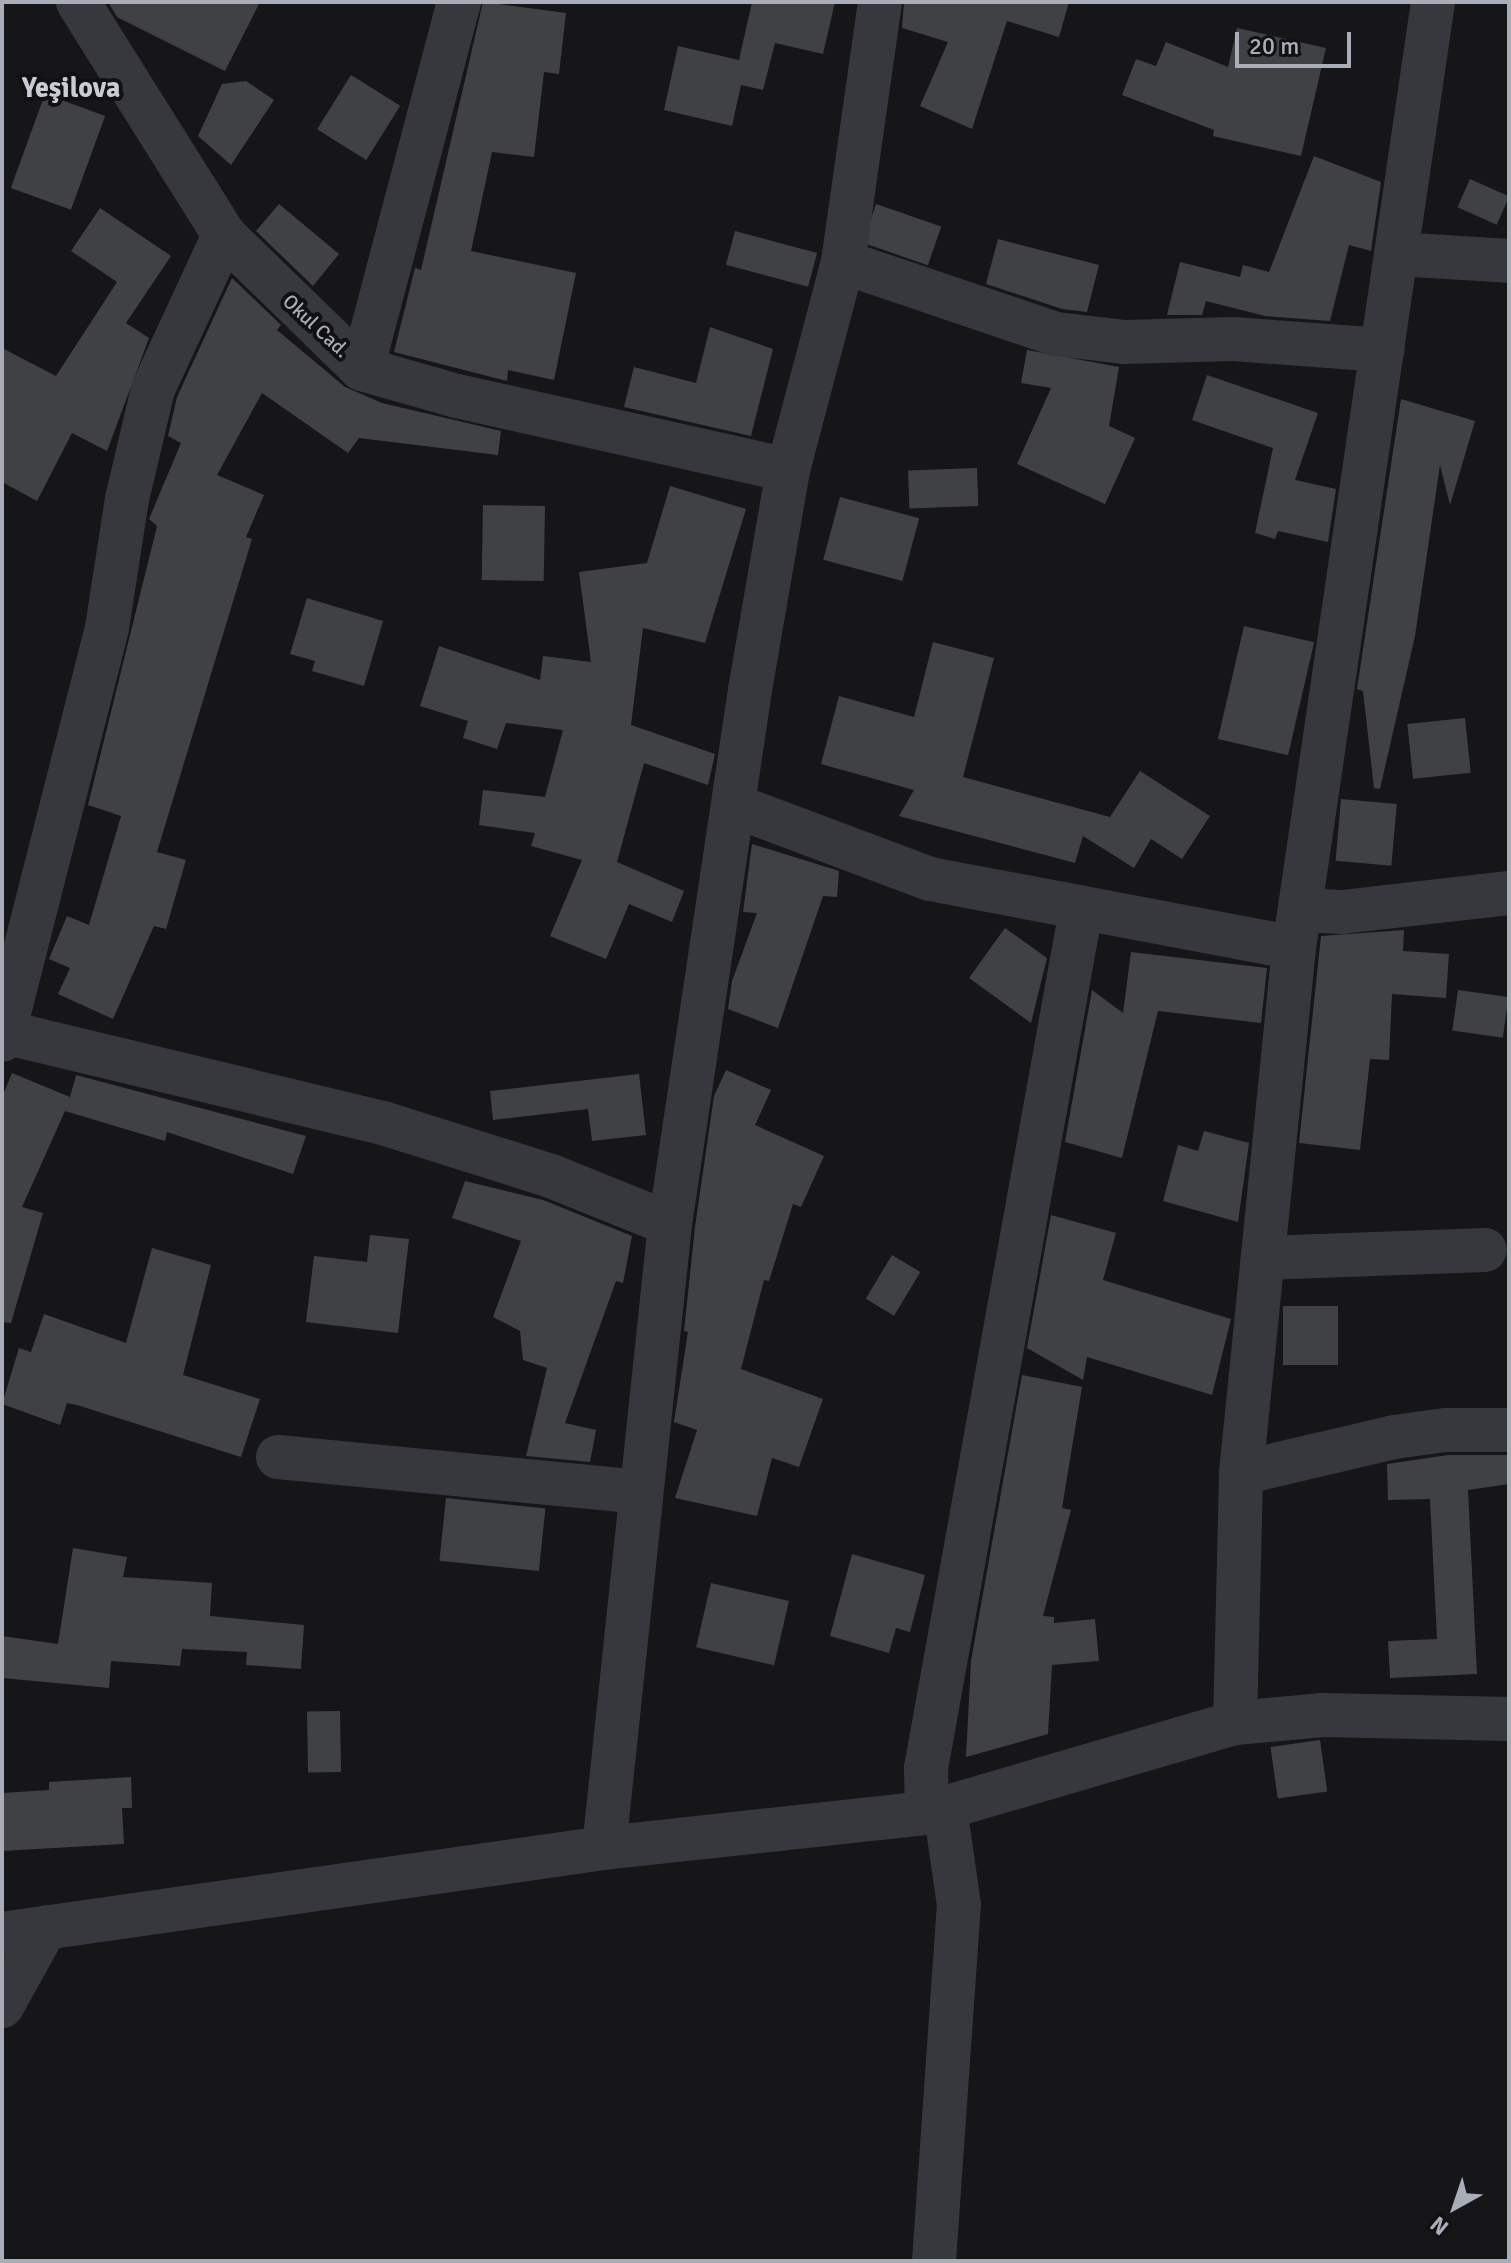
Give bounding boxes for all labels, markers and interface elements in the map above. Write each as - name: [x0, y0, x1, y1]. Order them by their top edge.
- scale bar: [1239, 16, 1355, 66]
- text: 20 m: [1249, 31, 1299, 61]
- district label: Yeşilova: [22, 71, 120, 105]
- street label: Okul Cad.: [278, 289, 354, 363]
- north arrow: [1415, 2167, 1495, 2247]
- text: N: [1425, 2211, 1454, 2241]

